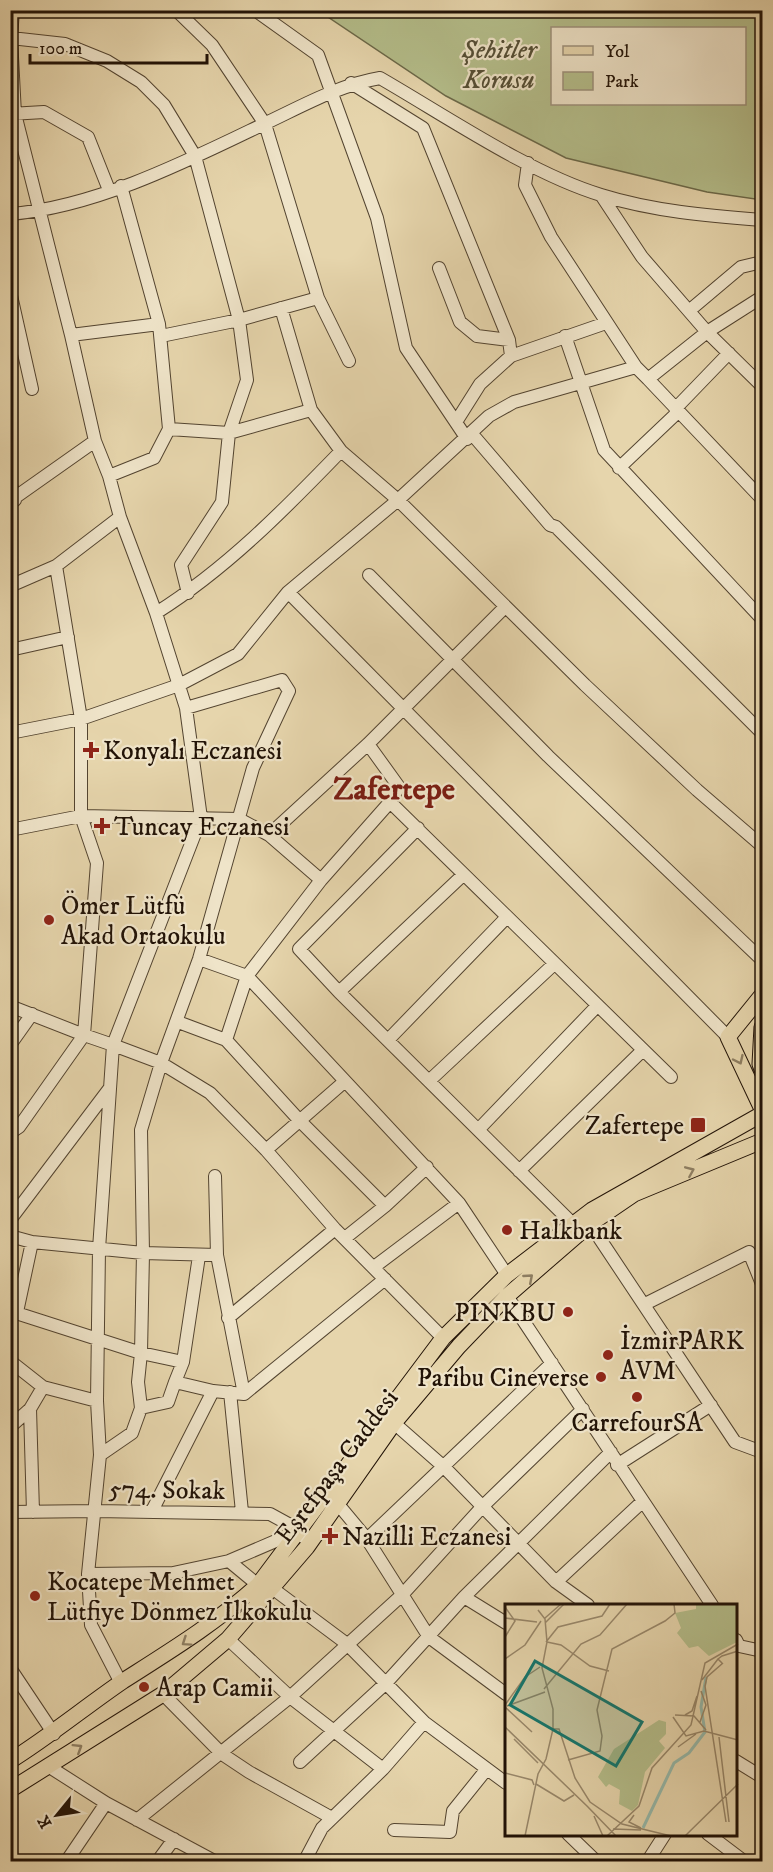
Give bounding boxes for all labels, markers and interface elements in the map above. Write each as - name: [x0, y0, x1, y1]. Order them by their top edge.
- scale bar: [30, 27, 207, 65]
- legend: [551, 27, 746, 105]
- park label: Şehitler Korusu: [461, 34, 538, 97]
- text: 100 m: [39, 38, 82, 60]
- text: Yol: [605, 41, 630, 63]
- text: Park: [605, 71, 639, 93]
- place label: Konyalı Eczanesi: [103, 735, 282, 768]
- marker: Konyalı Eczanesi: [84, 743, 98, 757]
- district label: Zafertepe: [333, 770, 455, 810]
- place label: Tuncay Eczanesi: [114, 811, 289, 844]
- marker: Tuncay Eczanesi: [95, 819, 109, 833]
- place label: Ömer Lütfü Akad Ortaokulu: [61, 890, 226, 953]
- marker: Ömer Lütfü Akad Ortaokulu: [42, 913, 56, 927]
- one-way arrow: [731, 1053, 743, 1064]
- place label: Zafertepe: [585, 1110, 684, 1143]
- marker: Zafertepe: [689, 1116, 707, 1134]
- one-way arrow: [683, 1166, 694, 1178]
- place label: Halkbank: [519, 1215, 622, 1248]
- marker: Halkbank: [500, 1223, 514, 1237]
- one-way arrow: [522, 1274, 533, 1285]
- place label: PINKBU: [454, 1297, 556, 1330]
- marker: PINKBU: [561, 1305, 575, 1319]
- place label: İzmirPARK AVM: [620, 1324, 745, 1388]
- marker: İzmirPARK AVM: [601, 1348, 615, 1362]
- place label: Paribu Cineverse: [417, 1362, 589, 1395]
- marker: Paribu Cineverse: [594, 1370, 608, 1384]
- street label: Eşrefpaşa Caddesi: [268, 1383, 406, 1551]
- marker: CarrefourSA: [630, 1390, 644, 1404]
- place label: CarrefourSA: [571, 1407, 703, 1440]
- street label: 574. Sokak: [108, 1473, 226, 1508]
- place label: Nazilli Eczanesi: [342, 1521, 511, 1554]
- marker: Nazilli Eczanesi: [323, 1529, 337, 1543]
- place label: Kocatepe Mehmet Lütfiye Dönmez İlkokulu: [47, 1566, 312, 1629]
- marker: Kocatepe Mehmet Lütfiye Dönmez İlkokulu: [28, 1589, 42, 1603]
- inset map: [505, 1604, 737, 1836]
- one-way arrow: [181, 1635, 192, 1646]
- place label: Arap Camii: [156, 1672, 273, 1705]
- marker: Arap Camii: [137, 1680, 151, 1694]
- one-way arrow: [72, 1743, 82, 1755]
- north arrow: [27, 1785, 87, 1845]
- text: K: [33, 1811, 56, 1832]

